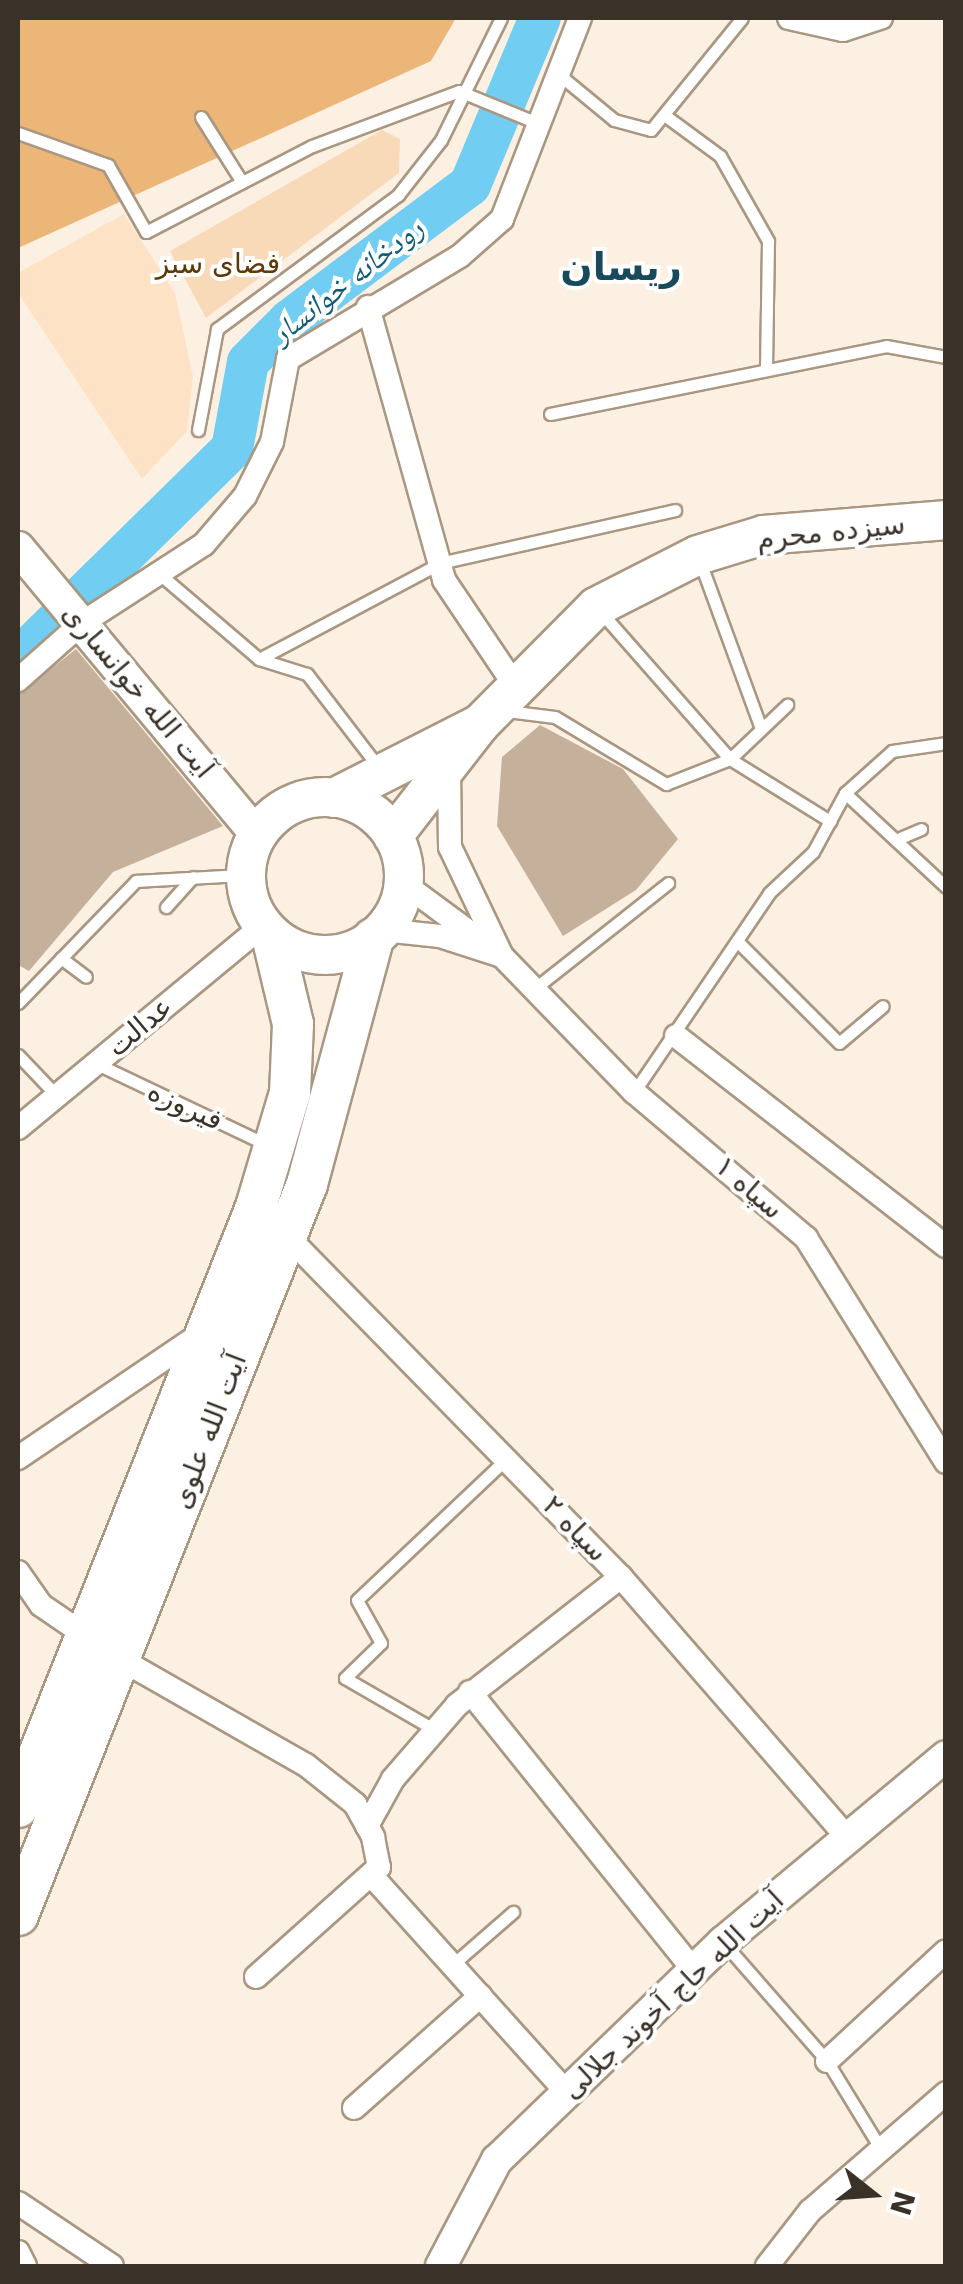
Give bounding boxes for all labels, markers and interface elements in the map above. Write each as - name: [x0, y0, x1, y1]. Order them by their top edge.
- water label: رودخانه خوانسار: [264, 210, 430, 352]
- district label: ریسان: [560, 245, 682, 291]
- park label: فضای سبز: [156, 247, 280, 281]
- street label: سیزده محرم: [755, 507, 907, 557]
- street label: آیت الله خوانساری: [55, 597, 221, 785]
- street label: عدالت: [100, 990, 180, 1064]
- street label: فیروزه: [142, 1074, 228, 1138]
- street label: سپاه ۱: [708, 1149, 790, 1227]
- street label: آیت الله علوی: [164, 1349, 254, 1513]
- street label: سپاه ۲: [535, 1489, 615, 1569]
- street label: آیت الله حاج آخوند جلالی: [555, 1883, 791, 2107]
- north arrow: [823, 2144, 923, 2244]
- text: N: [883, 2187, 921, 2219]

